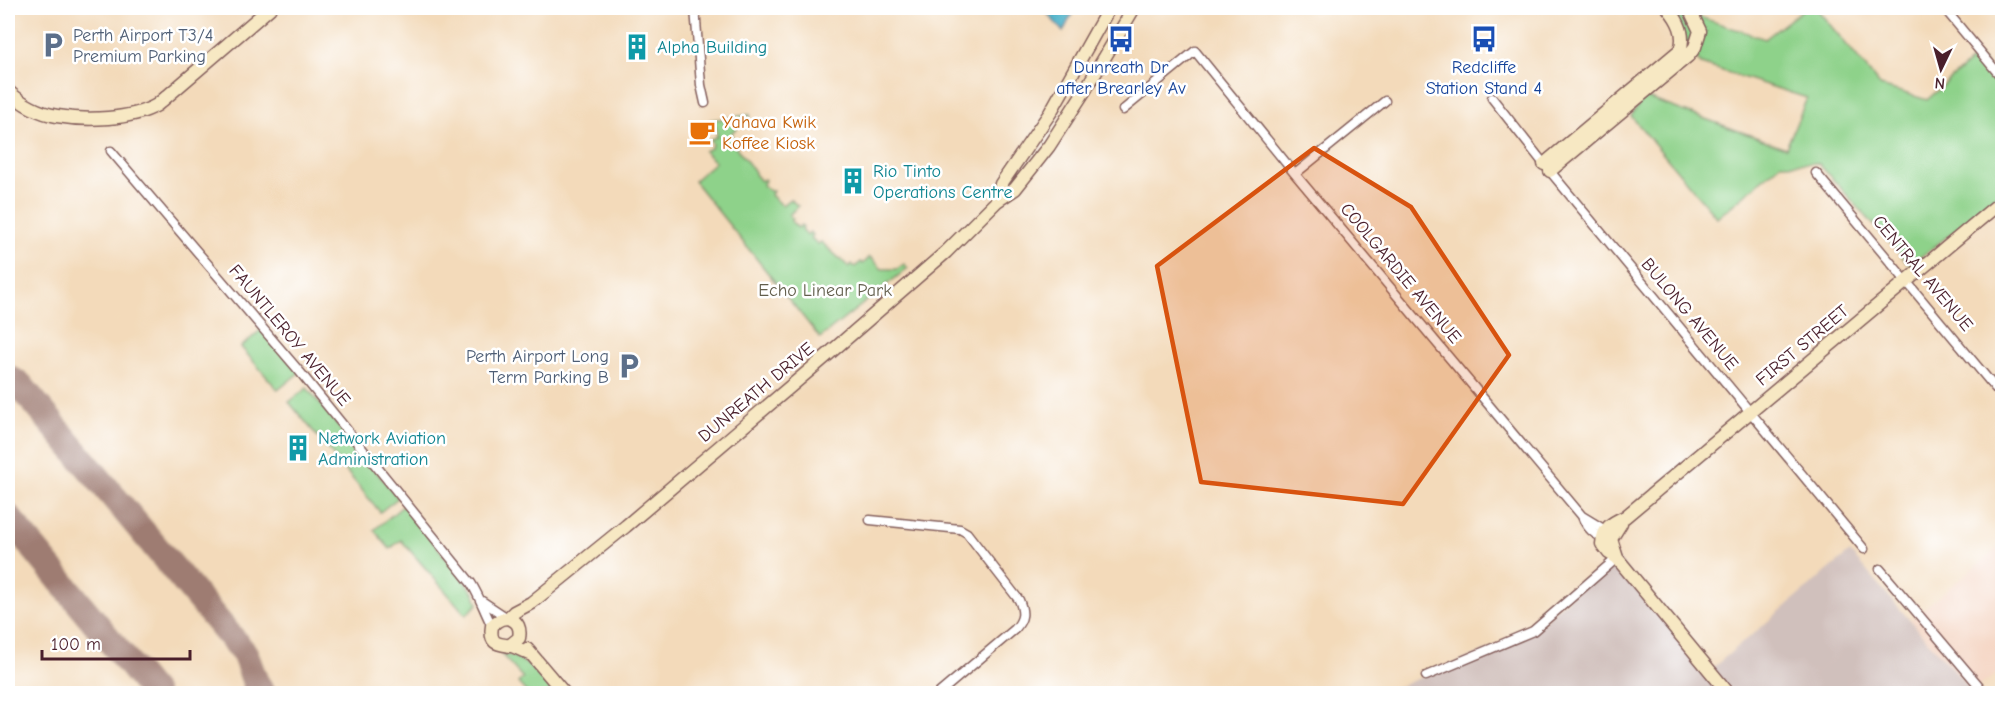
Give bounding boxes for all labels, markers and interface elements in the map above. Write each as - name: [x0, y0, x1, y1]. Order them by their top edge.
- bus stop icon: Dunreath Dr after Brearley Av: [1106, 24, 1136, 54]
- bus stop icon: Redcliffe Station Stand 4: [1469, 24, 1499, 54]
- place label: Perth Airport T3/4 Premium Parking: [73, 25, 213, 67]
- parking icon: Perth Airport T3/4 Premium Parking: [38, 30, 68, 60]
- building icon: Alpha Building: [622, 32, 652, 62]
- place label: Alpha Building: [657, 37, 767, 58]
- north arrow: [1911, 39, 1971, 99]
- place label: Dunreath Dr after Brearley Av: [1056, 57, 1186, 99]
- place label: Redcliffe Station Stand 4: [1426, 57, 1542, 99]
- text: N: [1934, 74, 1946, 92]
- place label: Yahava Kwik Koffee Kiosk: [722, 112, 816, 154]
- cafe icon: Yahava Kwik Koffee Kiosk: [687, 117, 717, 147]
- place label: Rio Tinto Operations Centre: [873, 161, 1012, 203]
- building icon: Rio Tinto Operations Centre: [838, 166, 868, 196]
- street label: COOLGARDIE AVENUE: [1336, 199, 1466, 348]
- street label: CENTRAL AVENUE: [1868, 211, 1977, 336]
- street label: BULONG AVENUE: [1637, 254, 1743, 375]
- street label: FAUNTLEROY AVENUE: [224, 260, 355, 410]
- park label: Echo Linear Park: [758, 280, 892, 301]
- street label: FIRST STREET: [1752, 300, 1853, 390]
- street label: DUNREATH DRIVE: [694, 338, 818, 447]
- place label: Perth Airport Long Term Parking B: [466, 346, 609, 388]
- parking icon: Perth Airport Long Term Parking B: [614, 351, 644, 381]
- place label: Network Aviation Administration: [318, 428, 446, 470]
- building icon: Network Aviation Administration: [283, 433, 313, 463]
- scale bar: [42, 623, 190, 661]
- text: 100 m: [51, 634, 101, 655]

